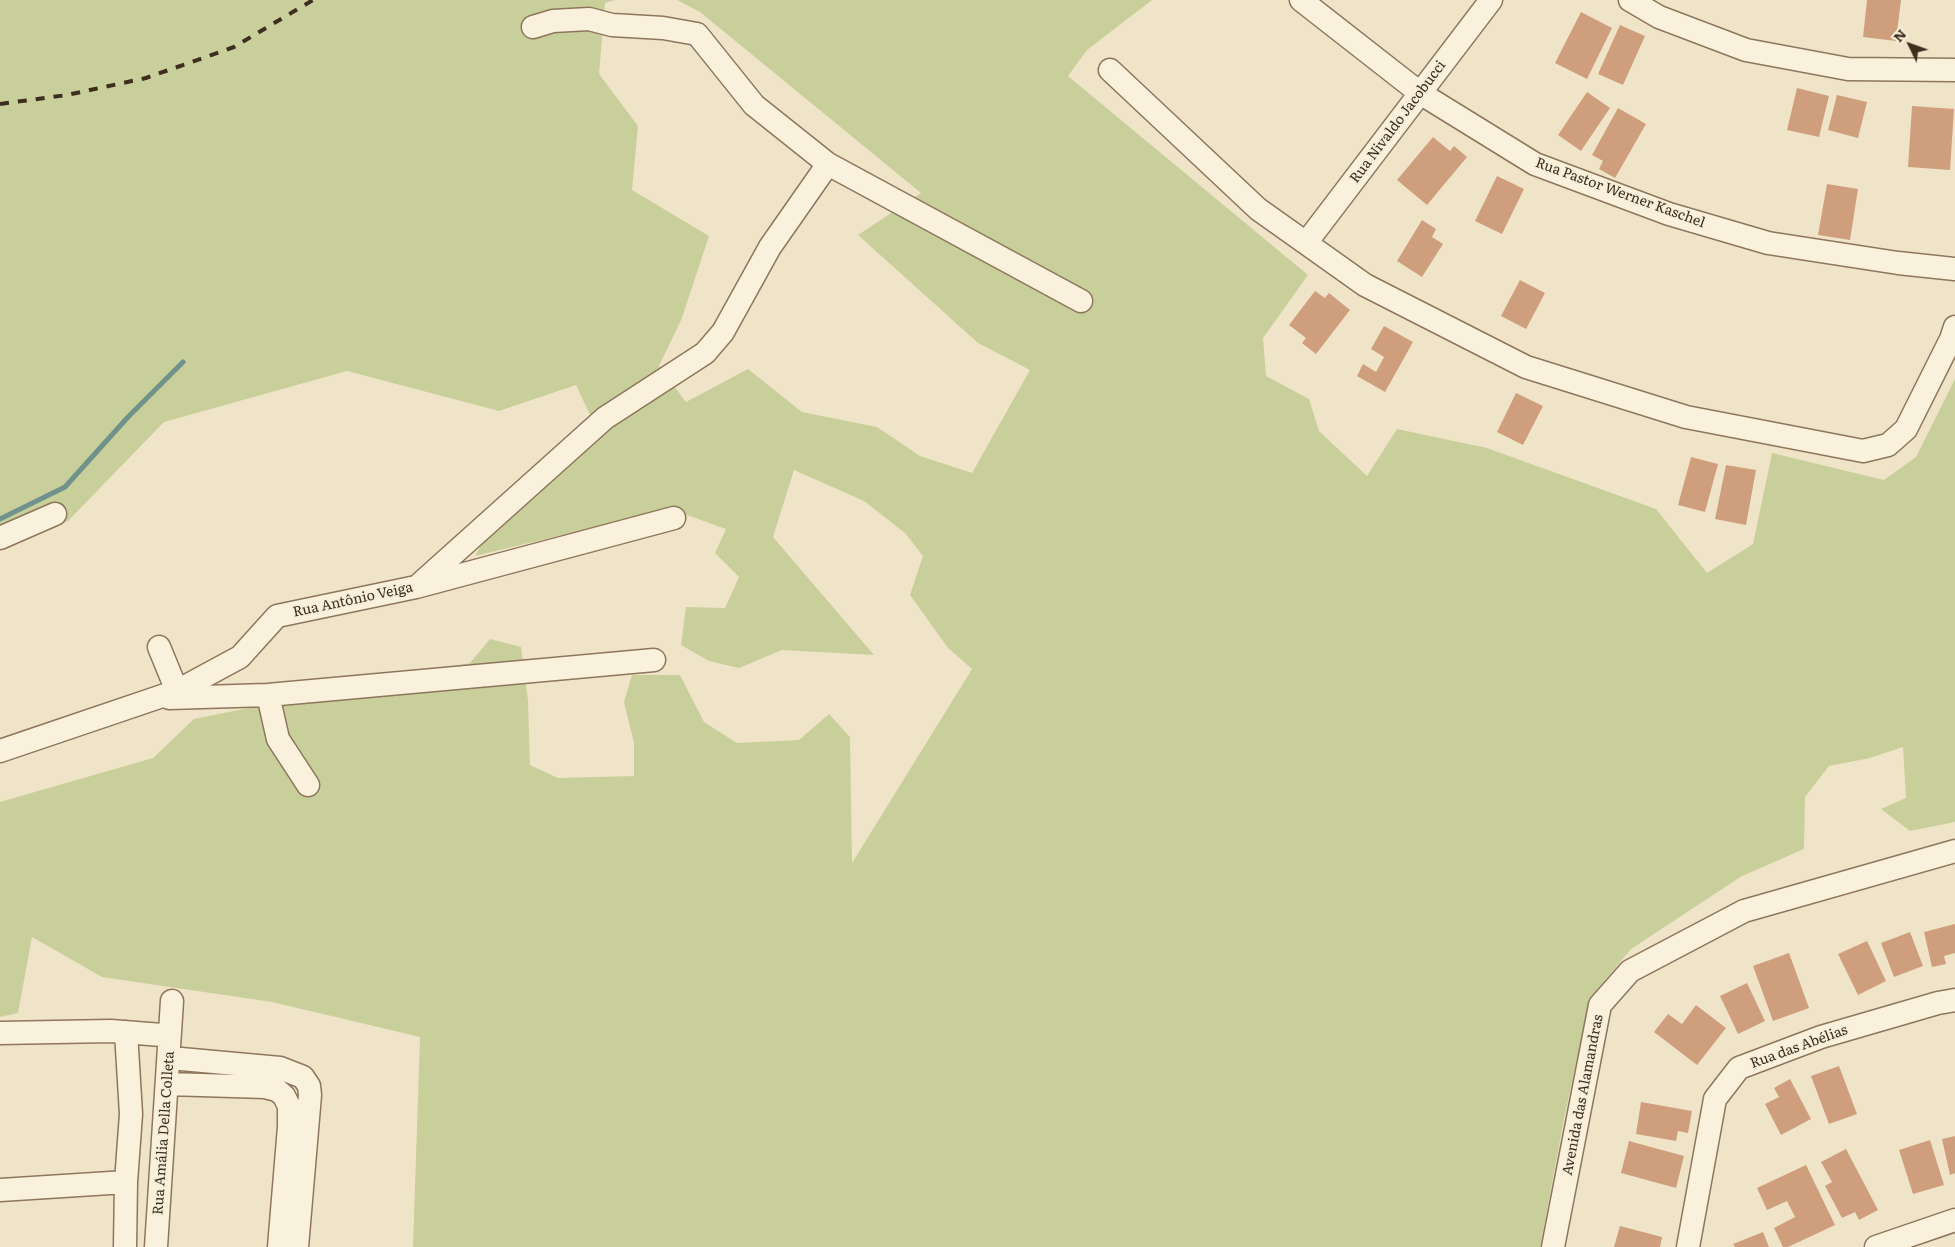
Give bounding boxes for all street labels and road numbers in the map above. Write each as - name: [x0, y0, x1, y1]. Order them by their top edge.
- street label: Rua Nivaldo Jacobucci: [1346, 57, 1450, 187]
- street label: Rua Pastor Werner Kaschel: [1533, 154, 1707, 232]
- street label: Rua Antônio Veiga: [291, 579, 415, 621]
- street label: Avenida das Alamandras: [1559, 1013, 1607, 1177]
- street label: Rua das Abélias: [1748, 1022, 1850, 1072]
- street label: Rua Amália Della Colleta: [150, 1051, 178, 1215]

